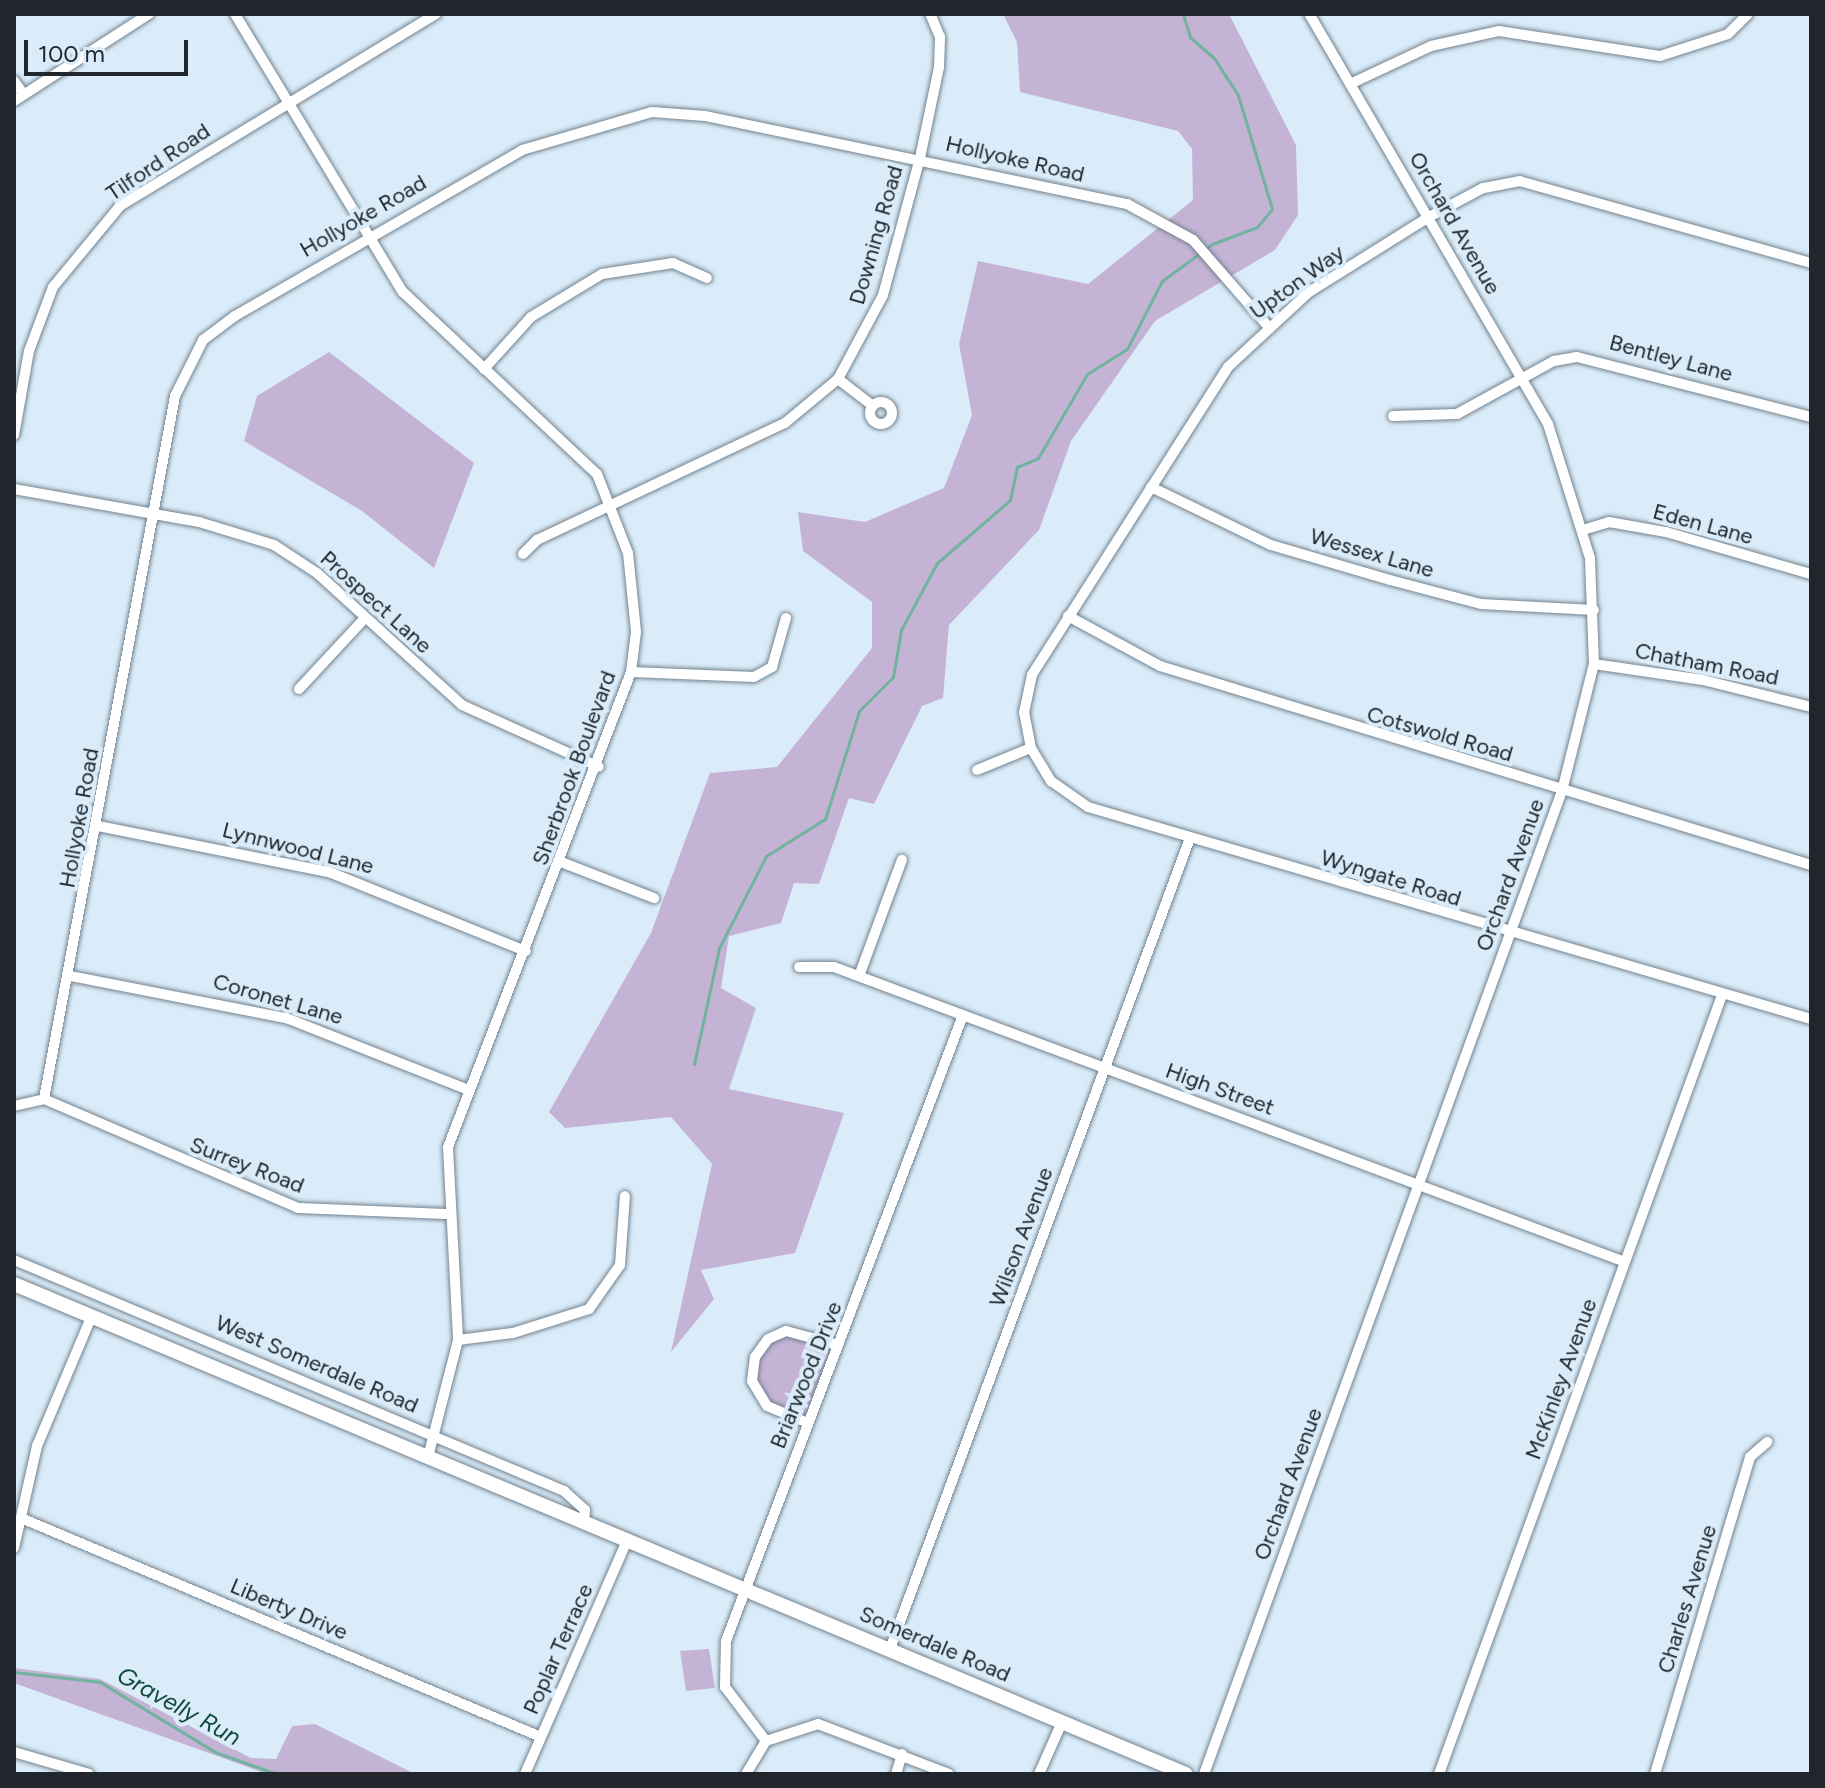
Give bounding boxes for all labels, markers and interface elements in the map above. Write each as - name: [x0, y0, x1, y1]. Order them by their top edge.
- scale bar: [28, 24, 192, 74]
- text: 100 m: [38, 39, 105, 68]
- street label: Tilford Road: [101, 118, 215, 206]
- street label: Hollyoke Road: [943, 130, 1087, 188]
- street label: Orchard Avenue: [1404, 147, 1506, 299]
- street label: Downing Road: [844, 162, 908, 308]
- street label: Hollyoke Road: [295, 169, 431, 263]
- street label: Upton Way: [1245, 239, 1349, 325]
- street label: Bentley Lane: [1606, 329, 1736, 387]
- street label: Eden Lane: [1650, 498, 1756, 550]
- street label: Wessex Lane: [1307, 523, 1437, 583]
- street label: Prospect Lane: [315, 545, 437, 659]
- street label: Chatham Road: [1633, 637, 1781, 691]
- street label: Sherbrook Boulevard: [527, 667, 621, 869]
- street label: Cotswold Road: [1364, 701, 1516, 767]
- street label: Hollyoke Road: [54, 746, 104, 890]
- street label: Orchard Avenue: [1470, 795, 1550, 955]
- street label: Lynnwood Lane: [220, 816, 376, 880]
- street label: Wyngate Road: [1318, 844, 1464, 912]
- street label: Coronet Lane: [210, 968, 346, 1030]
- street label: High Street: [1162, 1057, 1278, 1121]
- street label: Surrey Road: [186, 1131, 308, 1199]
- street label: Wilson Avenue: [984, 1164, 1058, 1310]
- street label: McKinley Avenue: [1520, 1295, 1602, 1463]
- street label: Briarwood Drive: [764, 1298, 848, 1452]
- street label: West Somerdale Road: [212, 1309, 422, 1419]
- street label: Orchard Avenue: [1248, 1404, 1328, 1564]
- street label: Charles Avenue: [1652, 1522, 1722, 1676]
- street label: Liberty Drive: [226, 1572, 352, 1646]
- street label: Poplar Terrace: [517, 1580, 599, 1718]
- street label: Somerdale Road: [856, 1600, 1014, 1688]
- water label: Gravelly Run: [112, 1660, 246, 1752]

